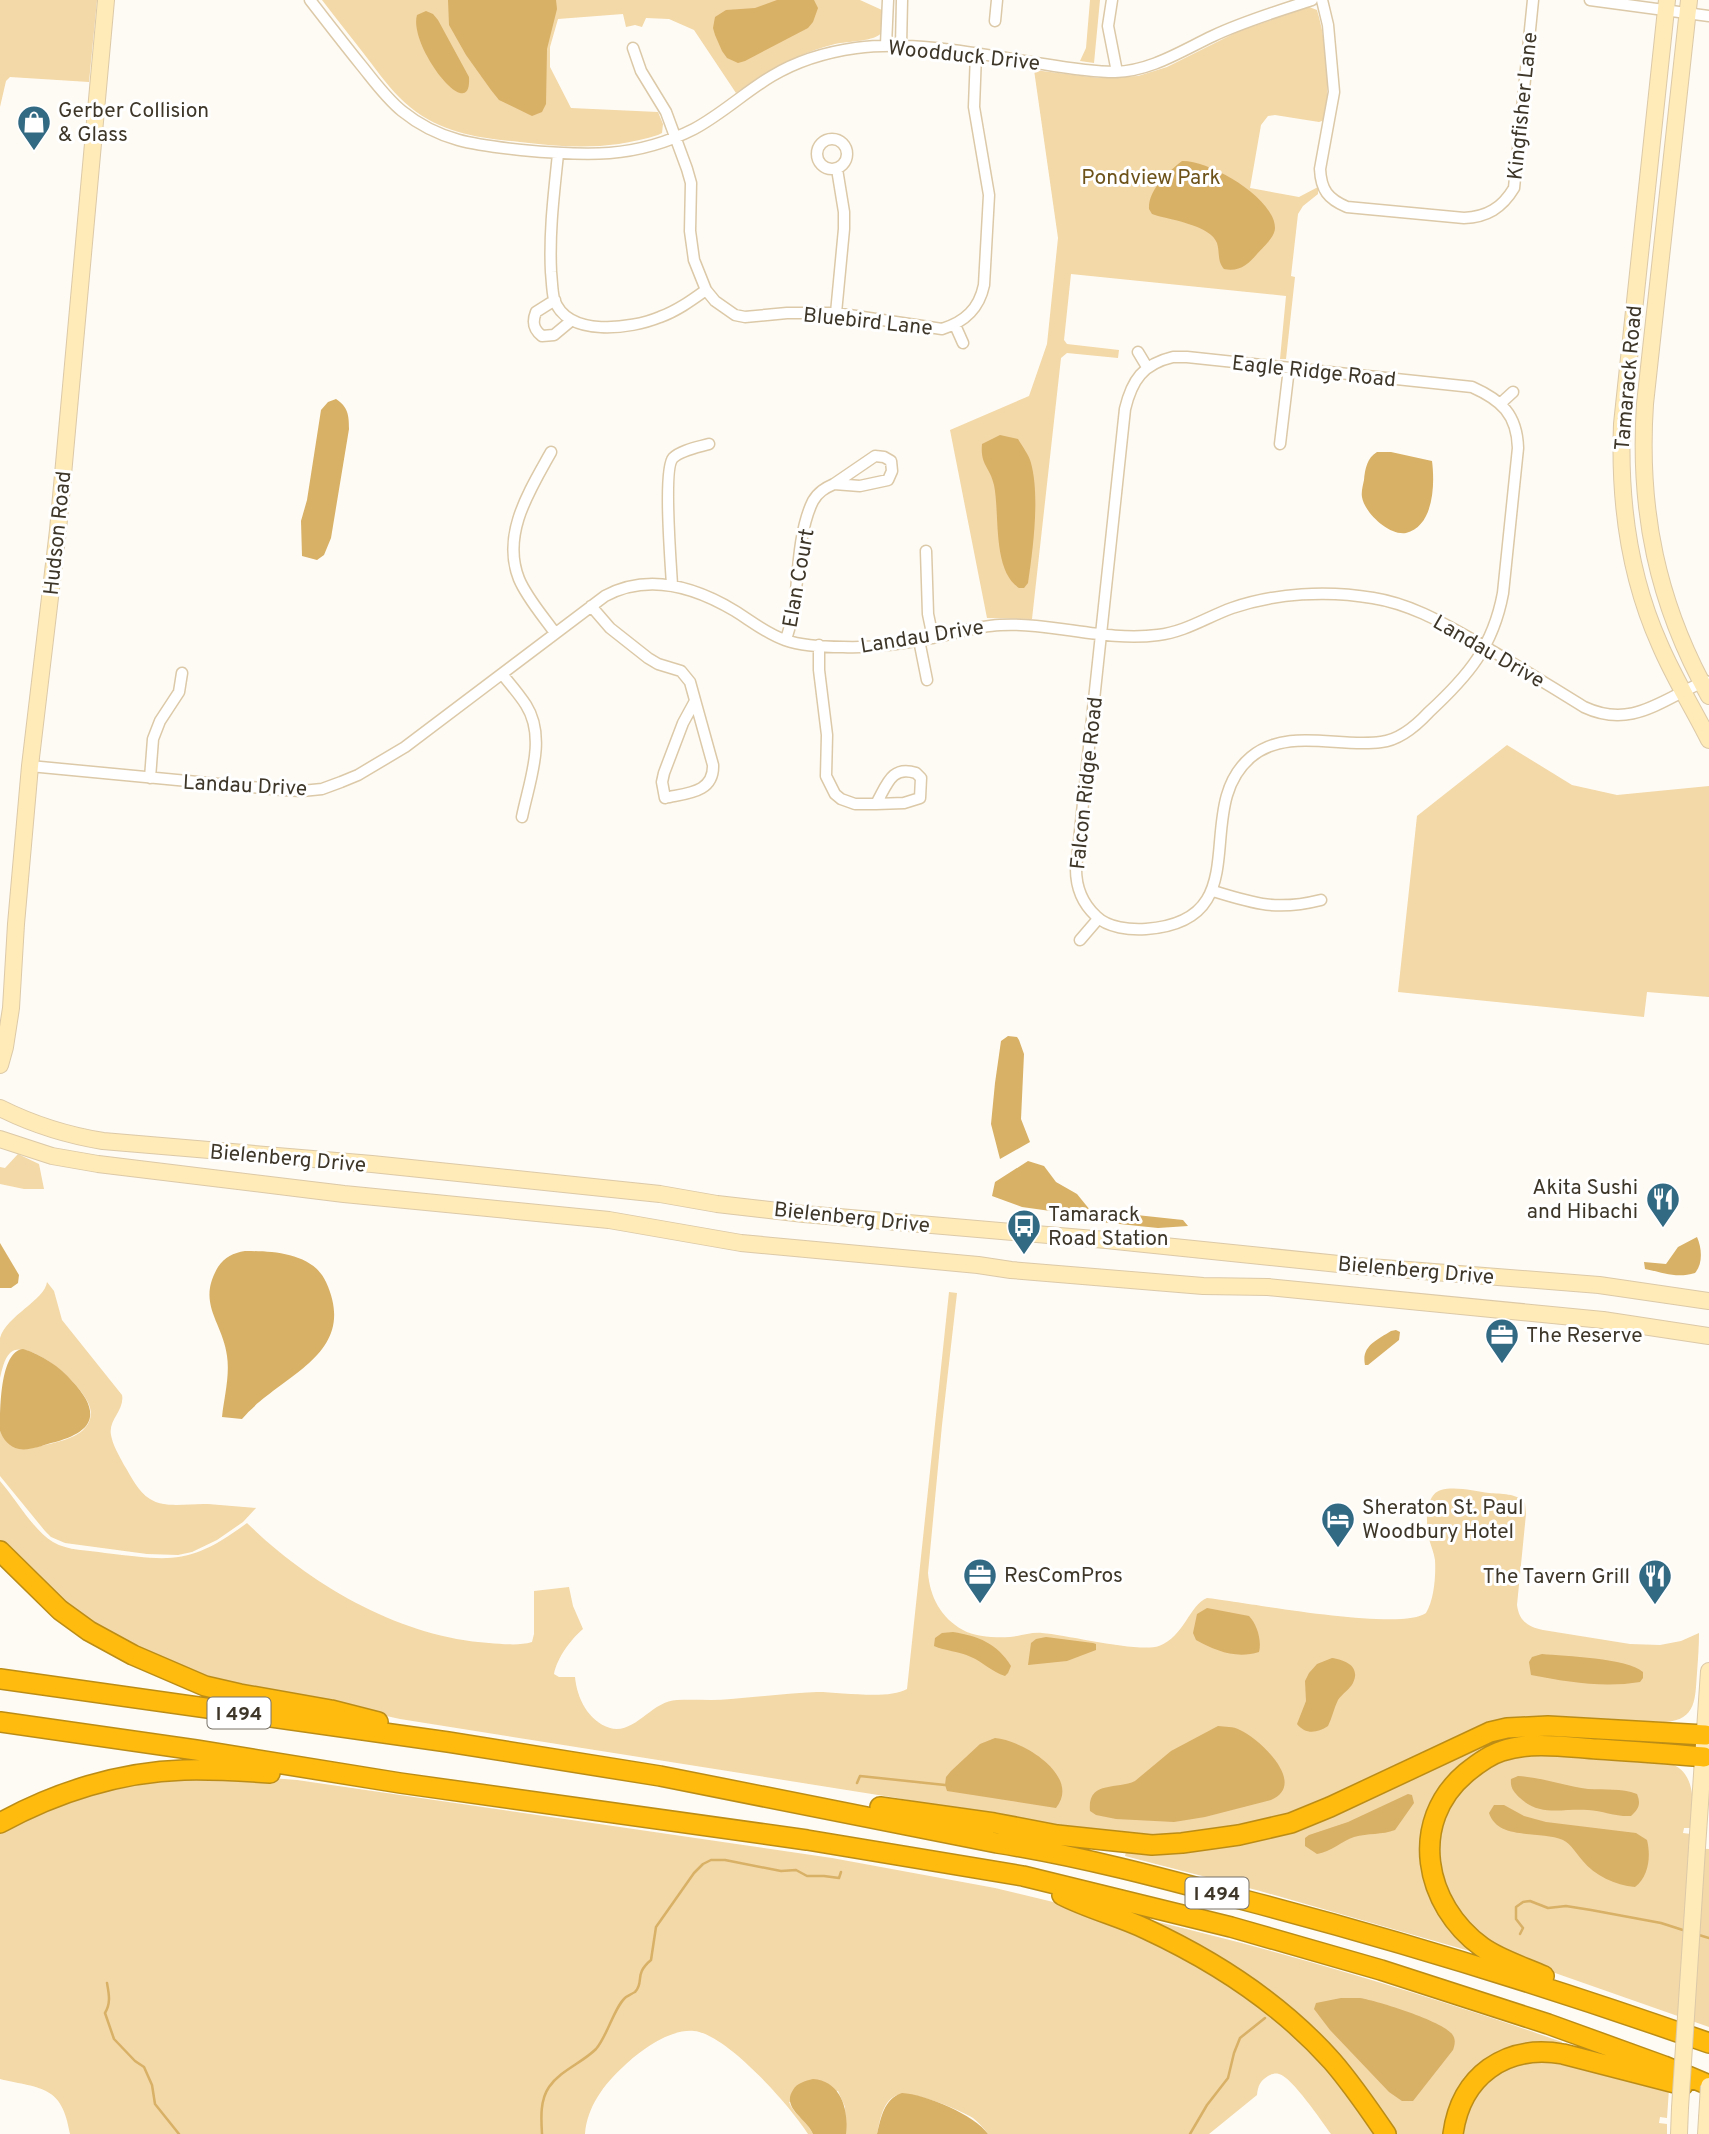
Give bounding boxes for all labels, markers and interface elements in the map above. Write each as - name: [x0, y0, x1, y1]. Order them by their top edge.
- street label: Kingfisher Lane: [1502, 31, 1545, 181]
- street label: Woodduck Drive: [886, 35, 1041, 78]
- place label: Gerber Collision & Glass: [58, 98, 209, 149]
- shop icon: Gerber Collision & Glass: [15, 103, 53, 152]
- park label: Pondview Park: [1081, 165, 1221, 192]
- street label: Bluebird Lane: [802, 302, 934, 343]
- street label: Tamarack Road: [1610, 304, 1649, 452]
- street label: Eagle Ridge Road: [1230, 350, 1397, 395]
- street label: Hudson Road: [39, 470, 78, 597]
- street label: Elan Court: [778, 527, 821, 630]
- street label: Landau Drive: [1428, 609, 1549, 695]
- street label: Landau Drive: [859, 614, 986, 661]
- street label: Falcon Ridge Road: [1065, 696, 1110, 871]
- street label: Landau Drive: [182, 770, 308, 803]
- street label: Bielenberg Drive: [208, 1139, 367, 1180]
- place label: Akita Sushi and Hibachi: [1527, 1175, 1638, 1226]
- restaurant icon: Akita Sushi and Hibachi: [1644, 1180, 1682, 1229]
- street label: Bielenberg Drive: [772, 1197, 931, 1240]
- place label: Tamarack Road Station: [1048, 1202, 1169, 1253]
- bus stop icon: Tamarack Road Station: [1005, 1207, 1043, 1256]
- street label: Bielenberg Drive: [1336, 1251, 1495, 1292]
- office icon: The Reserve: [1483, 1316, 1521, 1365]
- place label: The Reserve: [1526, 1323, 1643, 1350]
- place label: Sheraton St. Paul Woodbury Hotel: [1362, 1495, 1524, 1546]
- hotel icon: Sheraton St. Paul Woodbury Hotel: [1319, 1500, 1357, 1549]
- office icon: ResComPros: [961, 1556, 999, 1605]
- restaurant icon: The Tavern Grill: [1636, 1557, 1674, 1606]
- place label: ResComPros: [1004, 1563, 1123, 1590]
- place label: The Tavern Grill: [1483, 1564, 1630, 1591]
- road number: I 494: [208, 1698, 270, 1728]
- road number: I 494: [1186, 1878, 1248, 1909]

